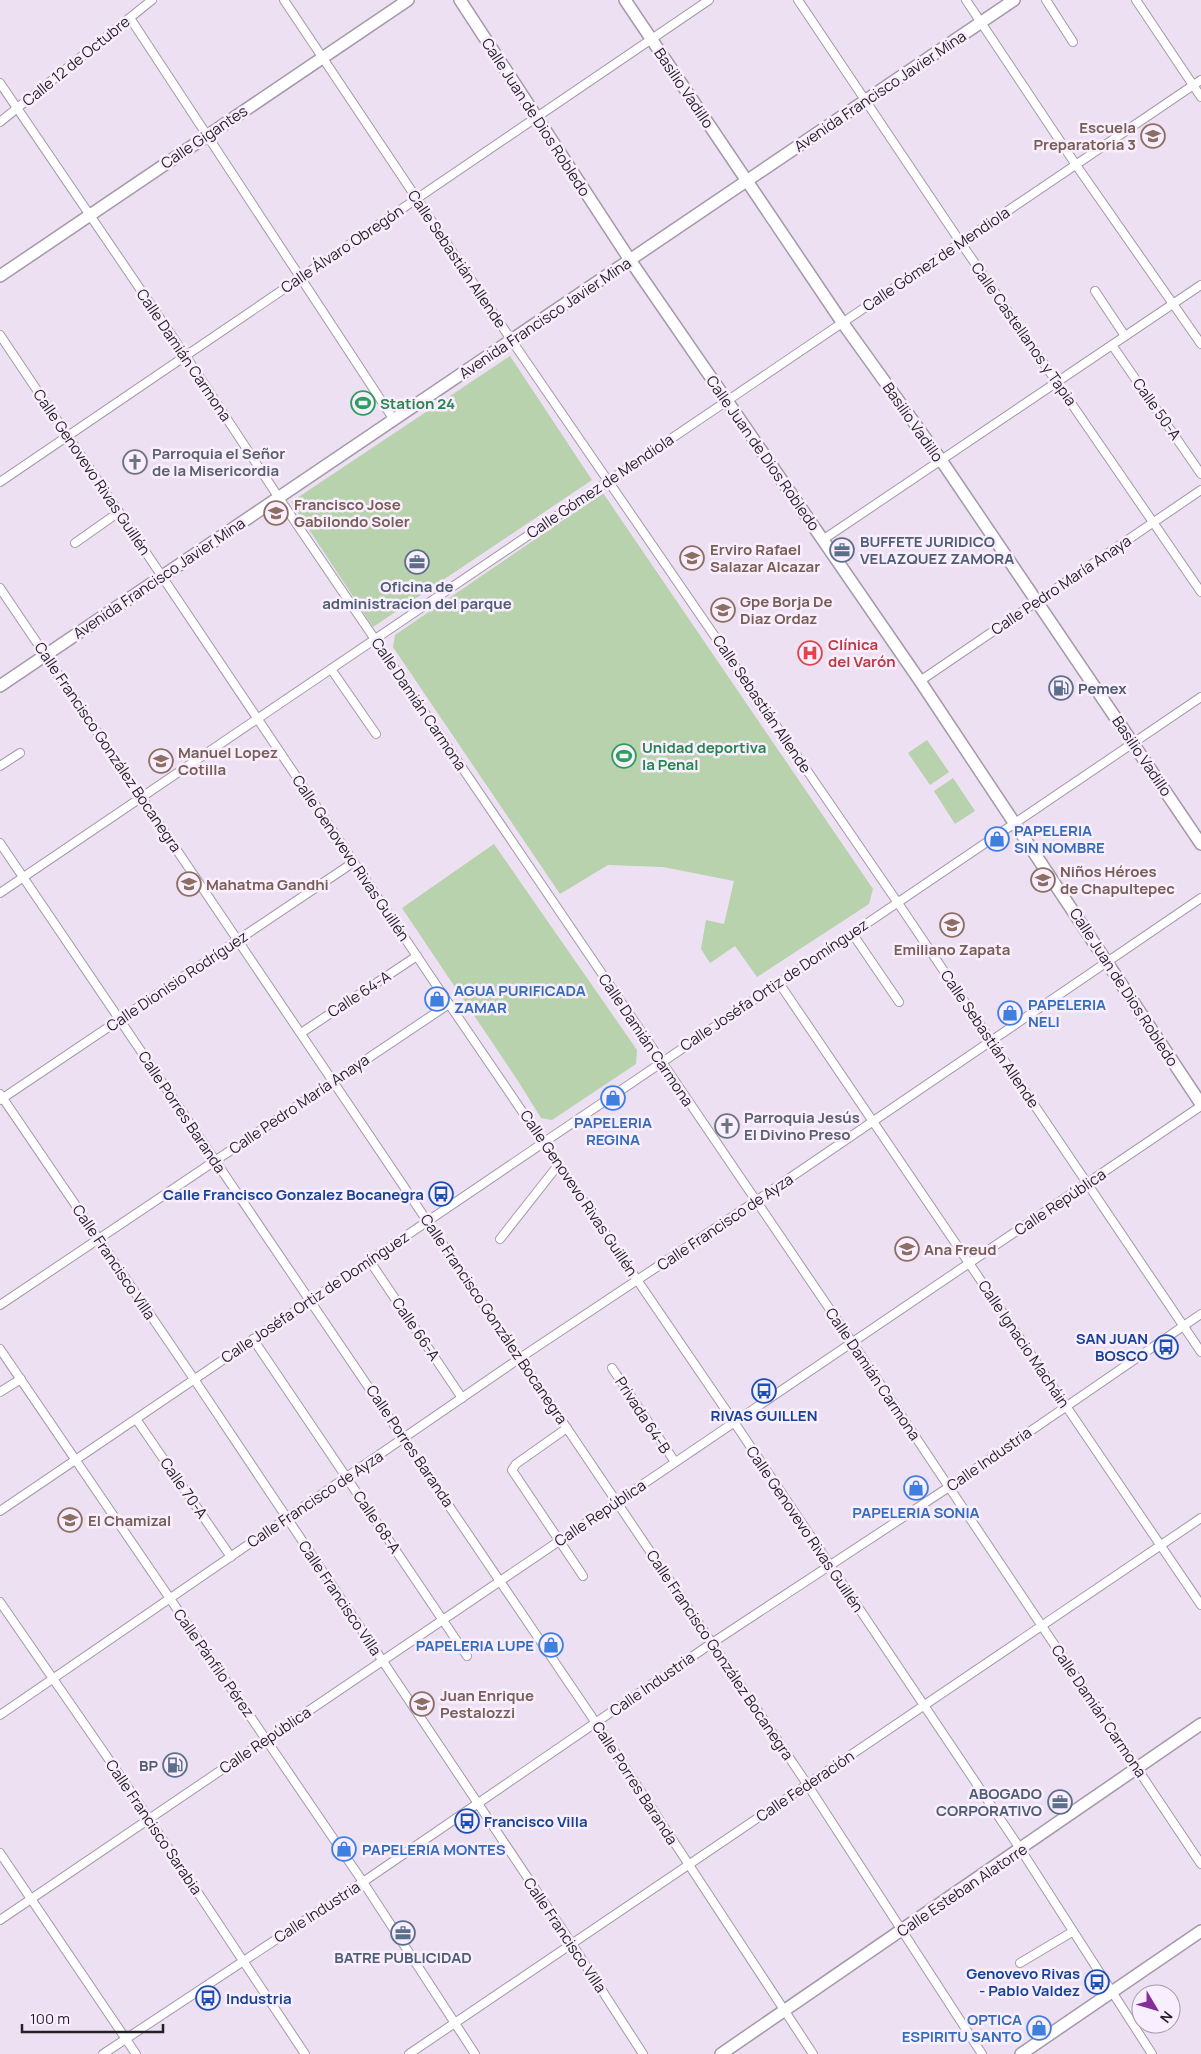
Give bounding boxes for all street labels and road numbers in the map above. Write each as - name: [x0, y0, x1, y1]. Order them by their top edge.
- street label: Calle 12 de Octubre: [18, 11, 134, 111]
- street label: Avenida Francisco Javier Mina: [790, 25, 970, 157]
- street label: Calle Juan de Dios Robledo: [477, 34, 595, 200]
- street label: Basilio Vadillo: [649, 44, 719, 132]
- street label: Calle Gigantes: [157, 100, 252, 174]
- street label: Calle Sebastián Allende: [403, 186, 511, 332]
- street label: Calle Álvaro Obregón: [276, 200, 408, 298]
- street label: Calle Gómez de Mendiola: [858, 202, 1014, 316]
- street label: Avenida Francisco Javier Mina: [455, 252, 635, 384]
- street label: Calle Castellanos y Tapia: [966, 258, 1082, 410]
- street label: Calle Damián Carmona: [132, 284, 236, 426]
- street label: Calle Juan de Dios Robledo: [701, 371, 825, 535]
- street label: Calle 50-A: [1128, 374, 1186, 445]
- street label: Basilio Vadillo: [878, 378, 948, 466]
- street label: Calle Genovevo Rivas Guillén: [28, 385, 156, 559]
- street label: Calle Gómez de Mendiola: [522, 429, 678, 543]
- street label: Avenida Francisco Javier Mina: [69, 512, 249, 644]
- street label: Calle Pedro María Anaya: [987, 530, 1135, 640]
- street label: Calle Sebastián Allende: [708, 631, 816, 777]
- street label: Calle Damián Carmona: [367, 633, 471, 775]
- street label: Calle Francisco González Bocanegra: [30, 638, 186, 856]
- street label: Basilio Vadillo: [1107, 712, 1177, 800]
- street label: Calle Genovevo Rivas Guillén: [287, 771, 415, 945]
- street label: Calle Juan de Dios Robledo: [1065, 904, 1183, 1070]
- street label: Calle Joséfa Ortiz de Domínguez: [676, 914, 872, 1056]
- street label: Calle Dionisio Rodríguez: [102, 926, 252, 1036]
- street label: Calle 64-A: [323, 965, 395, 1022]
- street label: Calle Sebastián Allende: [936, 966, 1044, 1112]
- street label: Calle Damián Carmona: [594, 969, 698, 1111]
- street label: Calle Porres Baranda: [133, 1047, 231, 1177]
- street label: Calle Pedro María Anaya: [225, 1049, 373, 1159]
- street label: Calle Genovevo Rivas Guillén: [515, 1106, 643, 1280]
- street label: Calle República: [1010, 1164, 1110, 1240]
- street label: Calle Francisco de Ayza: [653, 1168, 797, 1276]
- street label: Calle Francisco Villa: [68, 1200, 160, 1324]
- street label: Calle Francisco González Bocanegra: [416, 1210, 572, 1428]
- street label: Calle Joséfa Ortiz de Domínguez: [217, 1226, 413, 1368]
- street label: Calle Ignacio Macháin: [973, 1276, 1075, 1412]
- street label: Calle 66-A: [387, 1293, 445, 1365]
- street label: Calle Damián Carmona: [821, 1303, 925, 1445]
- street label: Privada 64-B: [610, 1373, 676, 1457]
- street label: Calle Porres Baranda: [361, 1381, 459, 1511]
- street label: Calle Industria: [942, 1422, 1036, 1496]
- street label: Calle Genovevo Rivas Guillén: [741, 1442, 869, 1616]
- street label: Calle Francisco de Ayza: [243, 1445, 387, 1553]
- street label: Calle 70-A: [155, 1453, 213, 1523]
- street label: Calle República: [550, 1475, 650, 1551]
- street label: Calle 68-A: [348, 1487, 406, 1558]
- street label: Calle Francisco Villa: [294, 1536, 386, 1660]
- street label: Calle Francisco González Bocanegra: [642, 1546, 798, 1764]
- street label: Calle Pánfilo Pérez: [169, 1605, 259, 1721]
- street label: Calle Damián Carmona: [1047, 1640, 1151, 1782]
- street label: Calle Industria: [605, 1647, 699, 1721]
- street label: Calle República: [215, 1702, 315, 1778]
- street label: Calle Porres Baranda: [587, 1717, 683, 1849]
- street label: Calle Federación: [752, 1745, 858, 1827]
- street label: Calle Francisco Sarabia: [101, 1755, 207, 1899]
- street label: Calle Esteban Alatorre: [893, 1838, 1032, 1942]
- street label: Calle Francisco Villa: [519, 1873, 611, 1997]
- street label: Calle Industria: [270, 1876, 364, 1948]

